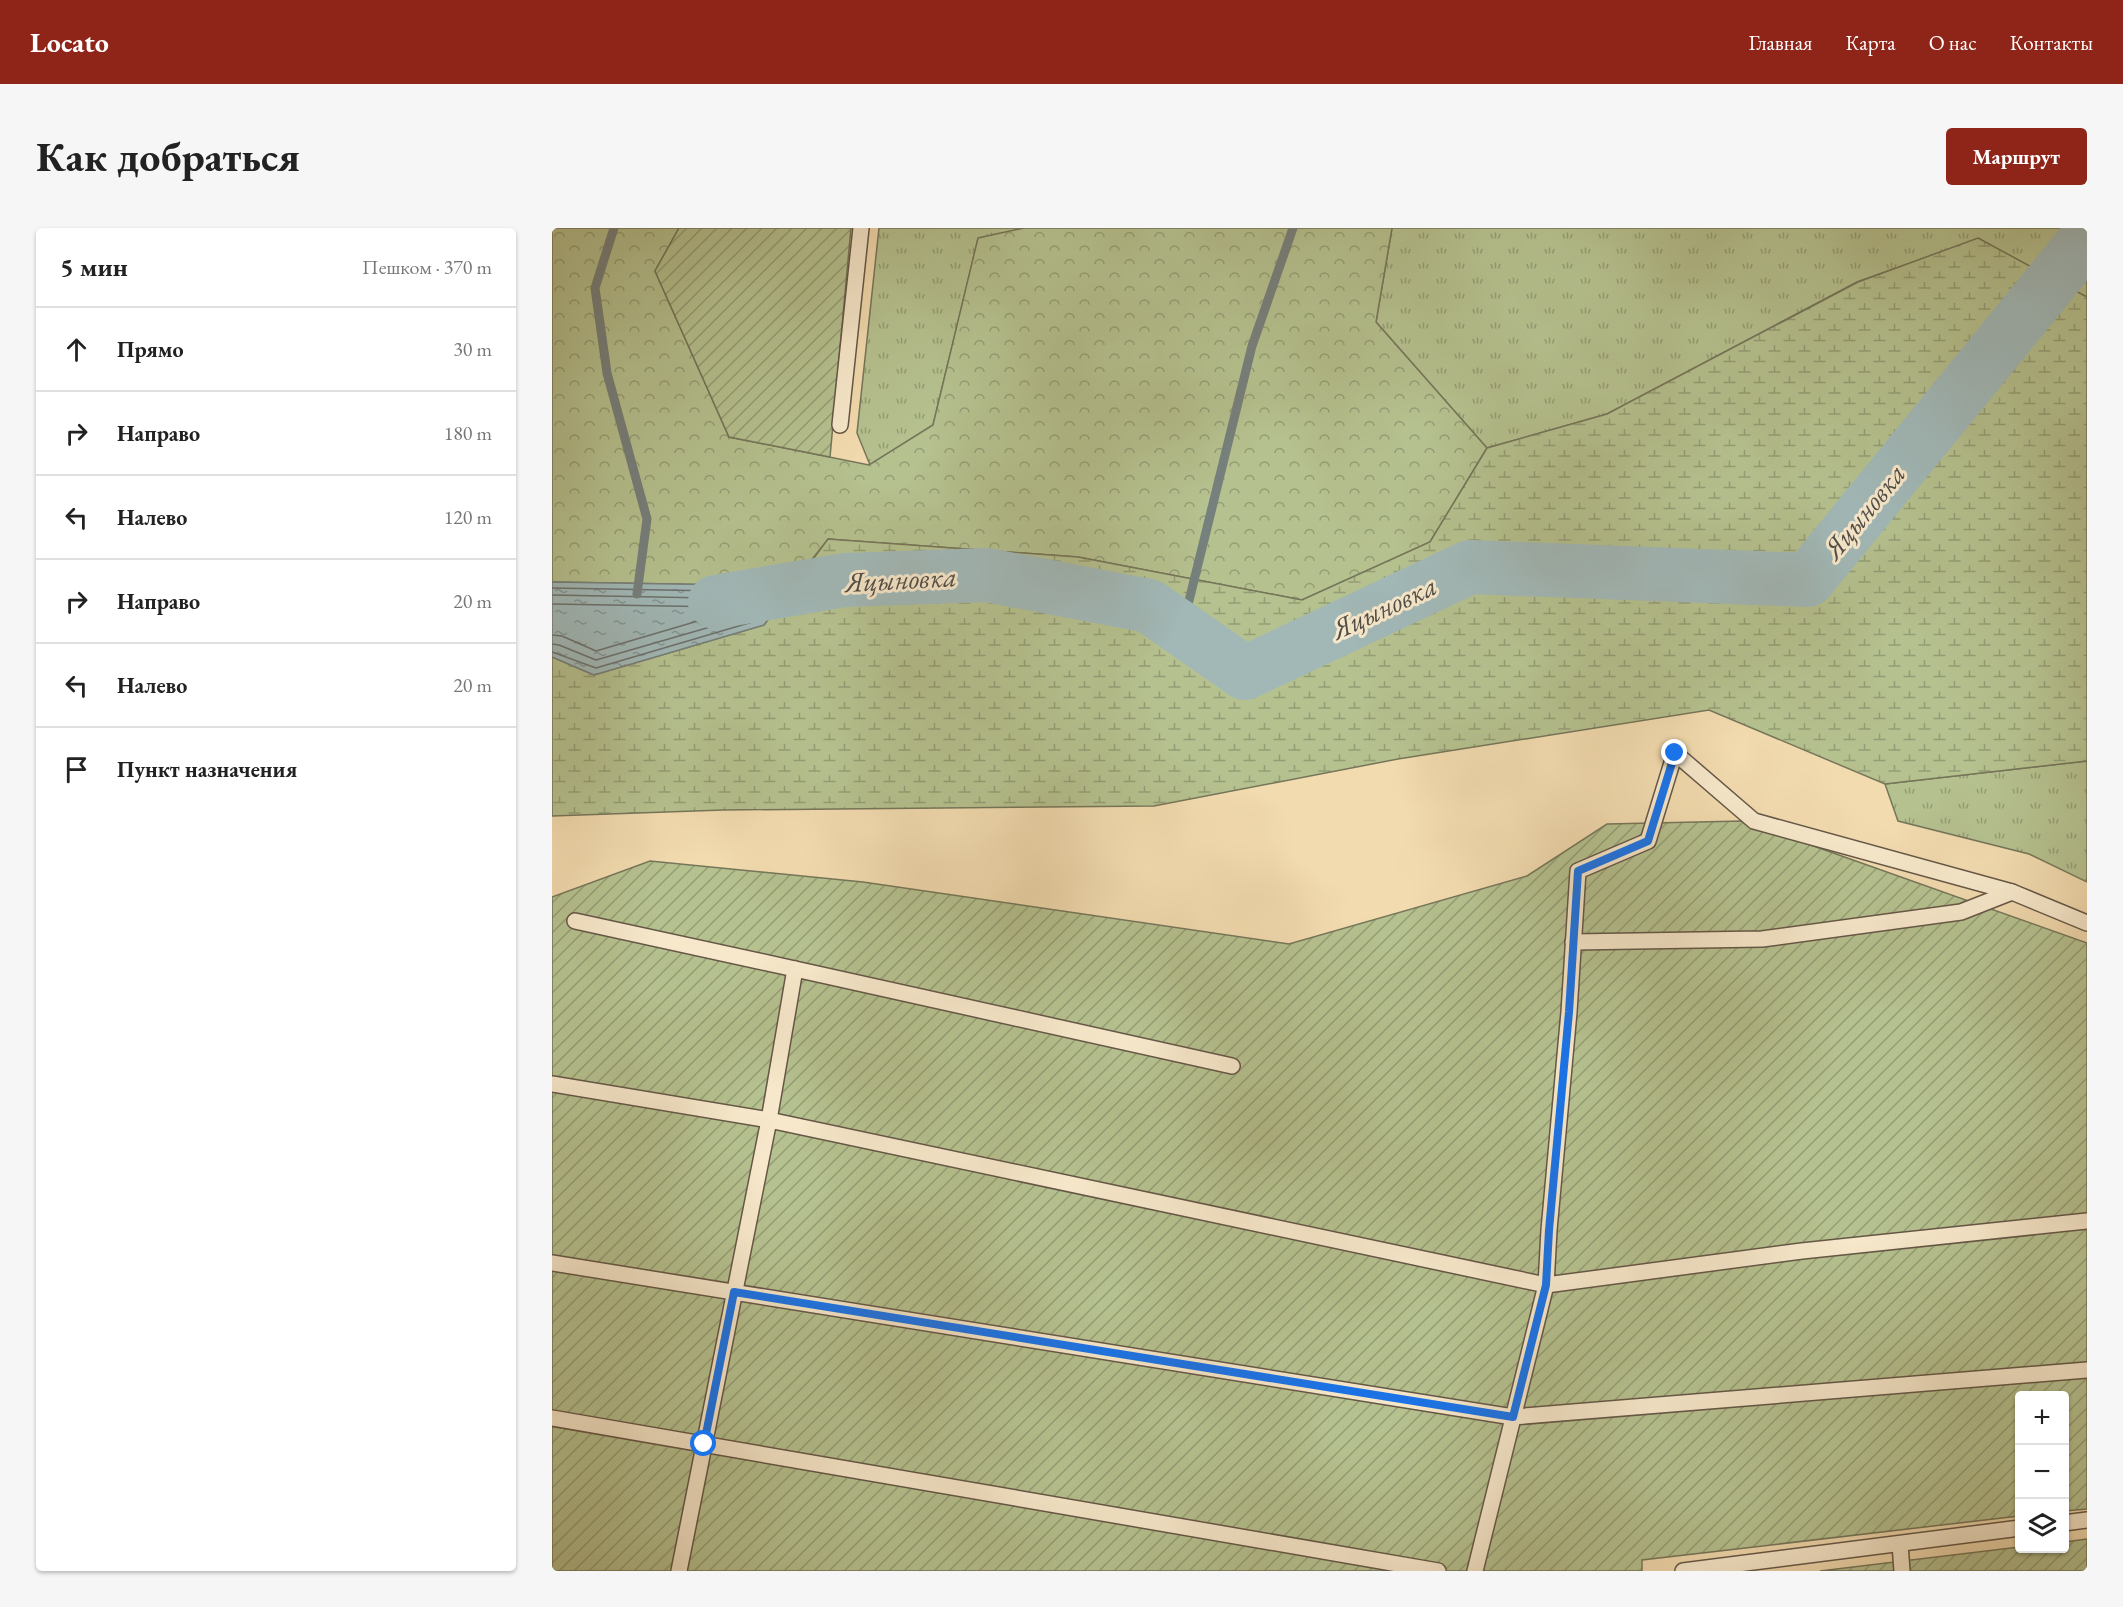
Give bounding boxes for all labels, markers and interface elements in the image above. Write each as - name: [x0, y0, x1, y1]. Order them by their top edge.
- text: Locato: [30, 24, 109, 60]
- text: Главная: [1748, 29, 1812, 56]
- text: Карта: [1845, 29, 1896, 56]
- text: О нас: [1929, 29, 1977, 56]
- text: Контакты: [2010, 29, 2093, 56]
- button: Маршрут: [1946, 128, 2087, 185]
- text: Как добраться: [36, 129, 300, 184]
- text: 5 мин: [60, 250, 128, 284]
- text: Пешком · 370 m: [362, 254, 492, 280]
- icon: ahead: [60, 333, 93, 366]
- text: Прямо: [117, 335, 184, 364]
- text: 30 m: [453, 336, 492, 362]
- icon: right: [60, 417, 93, 450]
- text: Направо: [117, 419, 200, 448]
- text: 180 m: [444, 420, 492, 446]
- water label: Яцыновка: [1814, 456, 1913, 567]
- icon: left: [60, 501, 93, 534]
- text: Налево: [117, 503, 187, 532]
- text: 120 m: [444, 504, 492, 530]
- water label: Яцыновка: [842, 558, 958, 600]
- water label: Яцыновка: [1324, 567, 1442, 648]
- icon: right: [60, 585, 93, 618]
- text: Направо: [117, 587, 200, 616]
- text: 20 m: [453, 588, 492, 614]
- icon: left: [60, 669, 93, 702]
- text: Налево: [117, 671, 187, 700]
- text: 20 m: [453, 672, 492, 698]
- route end: [1661, 739, 1687, 765]
- icon: arrive: [60, 753, 93, 786]
- text: Пункт назначения: [117, 755, 297, 784]
- map controls: [2015, 1391, 2069, 1553]
- button: +: [2015, 1391, 2069, 1445]
- route start: [690, 1430, 716, 1456]
- button: −: [2015, 1445, 2069, 1499]
- button: layers: [2015, 1499, 2069, 1553]

